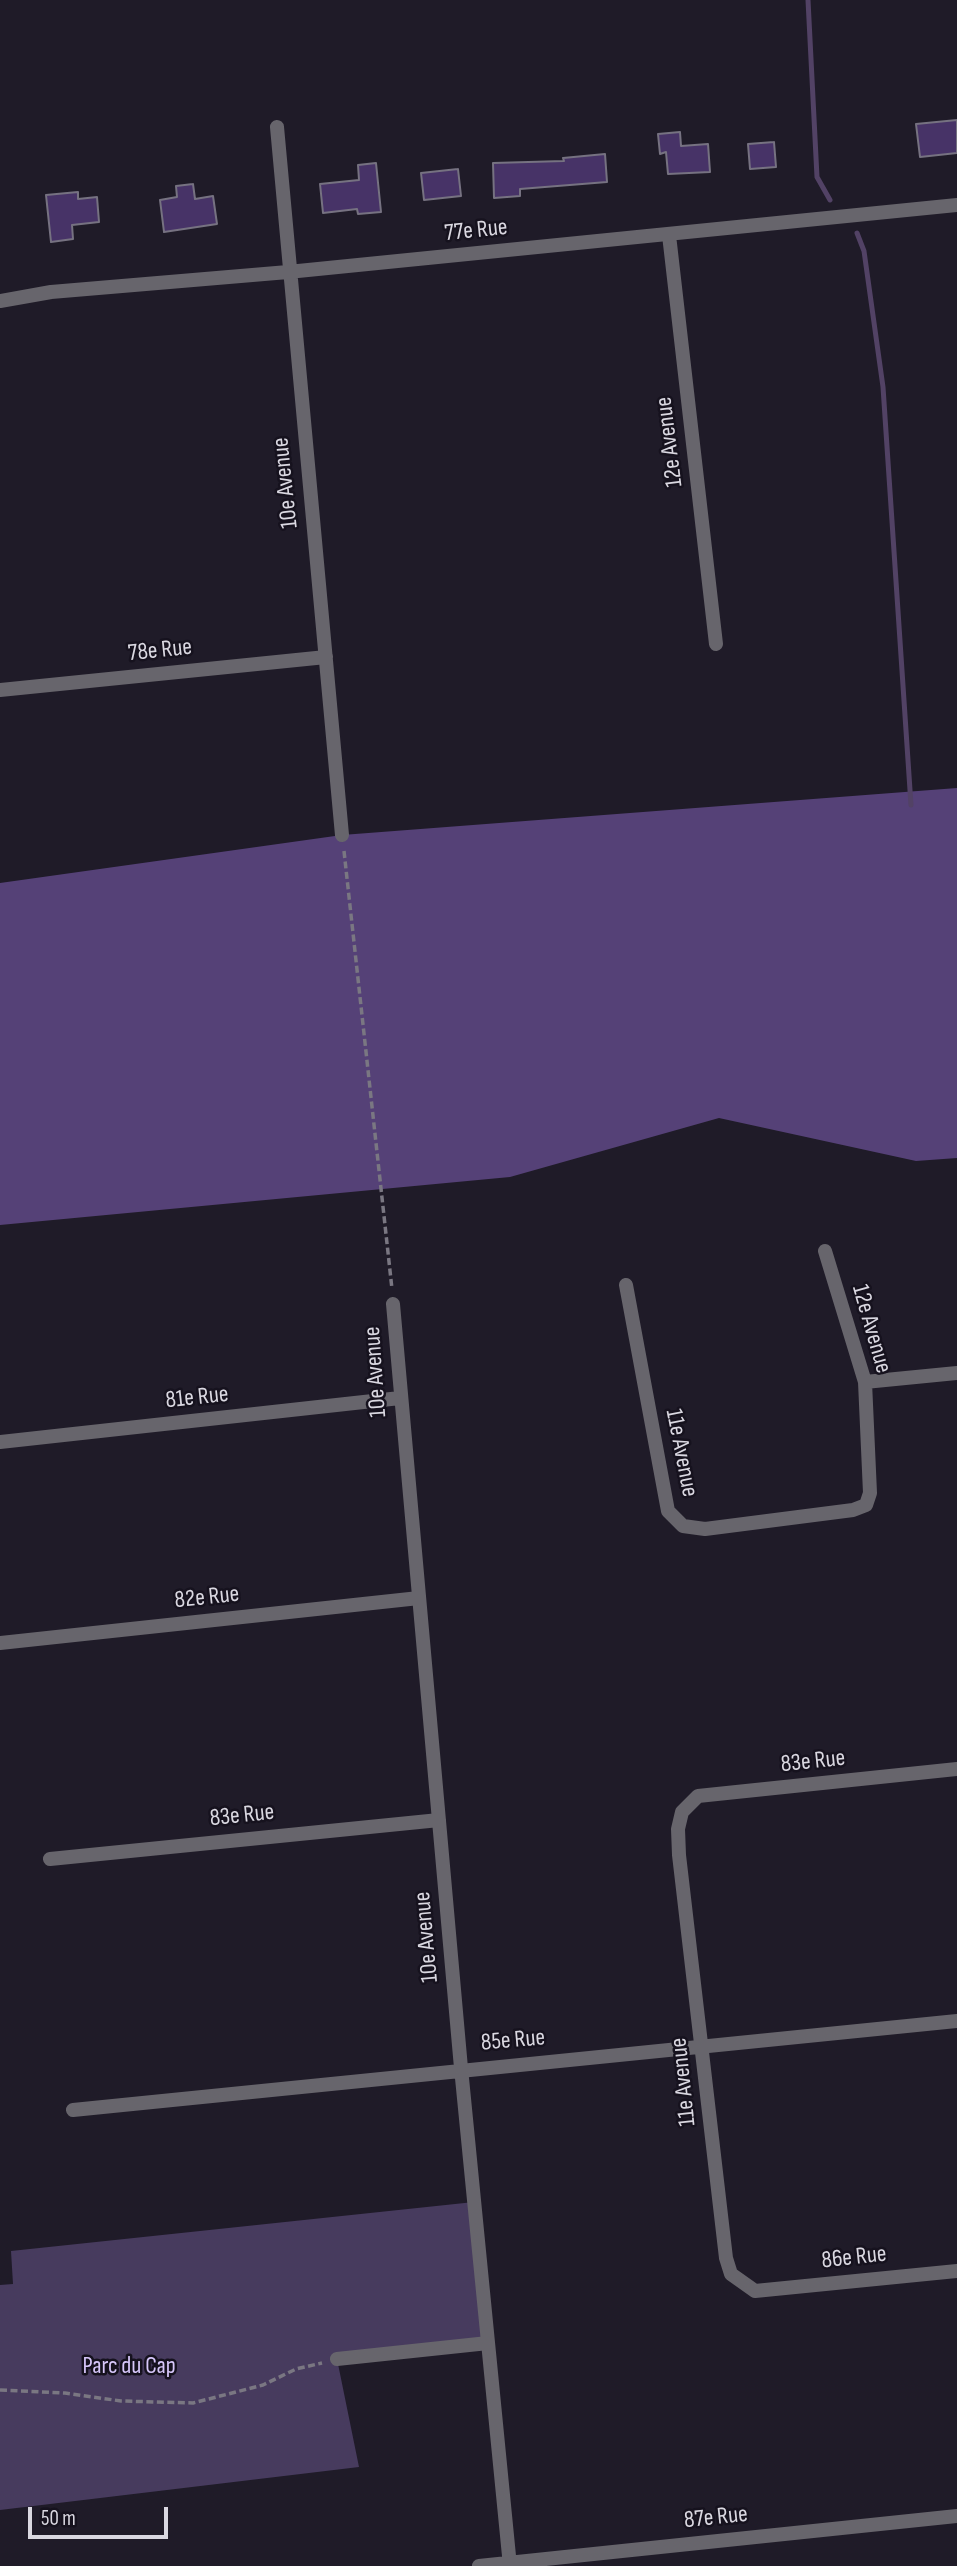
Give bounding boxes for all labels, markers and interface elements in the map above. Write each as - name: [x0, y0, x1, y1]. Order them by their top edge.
- street label: 77e Rue: [443, 213, 509, 249]
- street label: 12e Avenue: [650, 395, 690, 489]
- street label: 10e Avenue: [267, 436, 305, 530]
- street label: 78e Rue: [127, 633, 193, 669]
- street label: 12e Avenue: [845, 1281, 897, 1377]
- street label: 10e Avenue: [358, 1325, 394, 1419]
- street label: 81e Rue: [164, 1380, 230, 1416]
- street label: 11e Avenue: [658, 1407, 704, 1499]
- street label: 82e Rue: [173, 1580, 241, 1616]
- street label: 83e Rue: [779, 1744, 847, 1780]
- street label: 83e Rue: [208, 1798, 276, 1834]
- street label: 10e Avenue: [409, 1890, 445, 1984]
- street label: 85e Rue: [480, 2024, 546, 2058]
- street label: 11e Avenue: [665, 2036, 703, 2128]
- street label: 86e Rue: [820, 2240, 888, 2276]
- park label: Parc du Cap: [82, 2353, 176, 2381]
- scale bar: [32, 2492, 172, 2536]
- street label: 87e Rue: [683, 2500, 749, 2536]
- text: 50 m: [41, 2506, 76, 2531]

